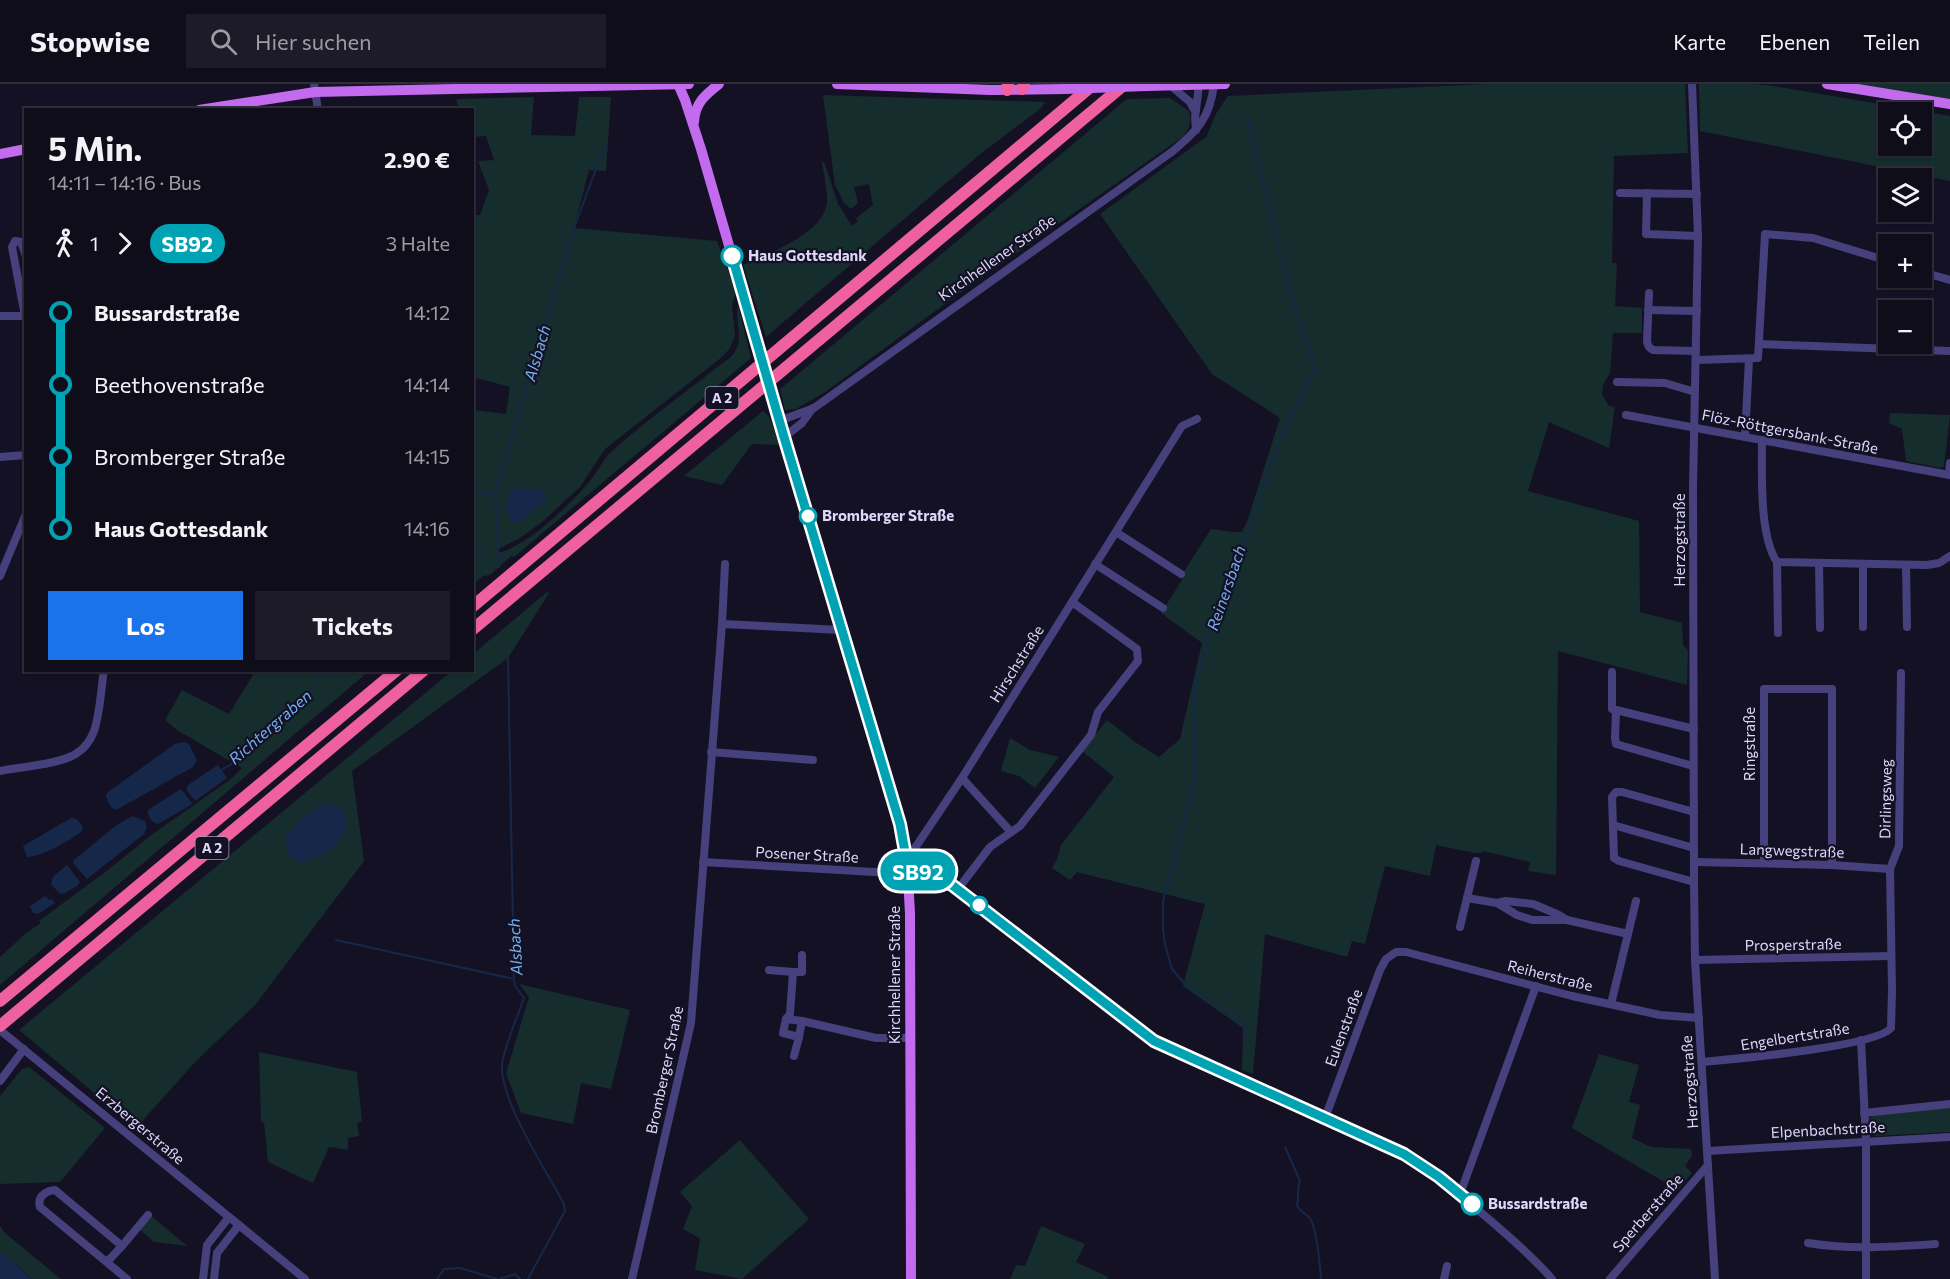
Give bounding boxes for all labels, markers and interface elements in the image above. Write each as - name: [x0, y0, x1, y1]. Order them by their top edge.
- search box: [186, 14, 606, 68]
- text: Stopwise: [30, 24, 150, 58]
- icon: search: [207, 25, 240, 58]
- text: Hier suchen: [255, 28, 372, 55]
- text: Karte: [1673, 29, 1726, 54]
- text: Ebenen: [1759, 29, 1830, 54]
- text: Teilen: [1863, 29, 1920, 54]
- map controls: [1878, 102, 1932, 354]
- button: locate: [1878, 102, 1932, 156]
- text: 5 Min.: [48, 127, 142, 168]
- text: 2.90 €: [384, 146, 450, 173]
- button: layers: [1878, 168, 1932, 222]
- text: 14:11 – 14:16 · Bus: [48, 170, 201, 194]
- street label: Kirchhellener Straße: [935, 210, 1058, 304]
- icon: walk: [48, 227, 81, 260]
- icon: forward: [108, 227, 141, 260]
- text: 1: [90, 231, 99, 255]
- text: SB92: [162, 231, 213, 256]
- text: 3 Halte: [386, 231, 450, 255]
- button: +: [1878, 234, 1932, 288]
- marker: Haus Gottesdank: [721, 245, 743, 267]
- place label: Haus Gottesdank: [748, 246, 867, 264]
- text: Bussardstraße: [94, 299, 240, 326]
- text: 14:12: [405, 300, 450, 324]
- button: −: [1878, 300, 1932, 354]
- water label: Alsbach: [519, 323, 554, 384]
- text: Beethovenstraße: [94, 371, 265, 398]
- text: 14:14: [404, 372, 450, 396]
- road number: A 2: [706, 387, 738, 409]
- street label: Flöz-Röttgersbank-Straße: [1700, 405, 1880, 457]
- text: Bromberger Straße: [94, 443, 285, 470]
- text: 14:15: [405, 444, 450, 468]
- street label: Herzogstraße: [1670, 493, 1688, 587]
- place label: Bromberger Straße: [822, 506, 954, 524]
- marker: Bromberger Straße: [799, 507, 817, 525]
- text: Haus Gottesdank: [94, 515, 268, 542]
- text: 14:16: [404, 516, 450, 540]
- water label: Reinersbach: [1202, 543, 1249, 633]
- button: Los: [48, 591, 243, 660]
- button: Tickets: [255, 591, 450, 660]
- street label: Hirschstraße: [985, 622, 1047, 705]
- water label: Richtergraben: [224, 685, 315, 768]
- street label: Ringstraße: [1740, 707, 1758, 781]
- street label: Dirlingsweg: [1875, 759, 1895, 839]
- road number: A 2: [196, 837, 228, 859]
- street label: Langwegstraße: [1739, 839, 1845, 861]
- street label: Posener Straße: [755, 842, 859, 866]
- line badge: SB92: [876, 852, 960, 890]
- text: SB92: [892, 859, 944, 884]
- unlabelled marker: [970, 896, 988, 914]
- street label: Kirchhellener Straße: [885, 906, 903, 1044]
- water label: Alsbach: [504, 918, 526, 977]
- street label: Prosperstraße: [1744, 934, 1842, 954]
- street label: Reiherstraße: [1506, 956, 1595, 994]
- street label: Eulenstraße: [1321, 986, 1365, 1069]
- street label: Bromberger Straße: [642, 1004, 686, 1135]
- street label: Engelbertstraße: [1739, 1019, 1851, 1053]
- street label: Herzogstraße: [1677, 1035, 1701, 1129]
- street label: Erzbergerstraße: [93, 1083, 189, 1168]
- street label: Elpenbachstraße: [1770, 1117, 1886, 1141]
- street label: Sperberstraße: [1608, 1170, 1686, 1255]
- marker: Bussardstraße: [1461, 1193, 1483, 1215]
- place label: Bussardstraße: [1488, 1194, 1587, 1212]

